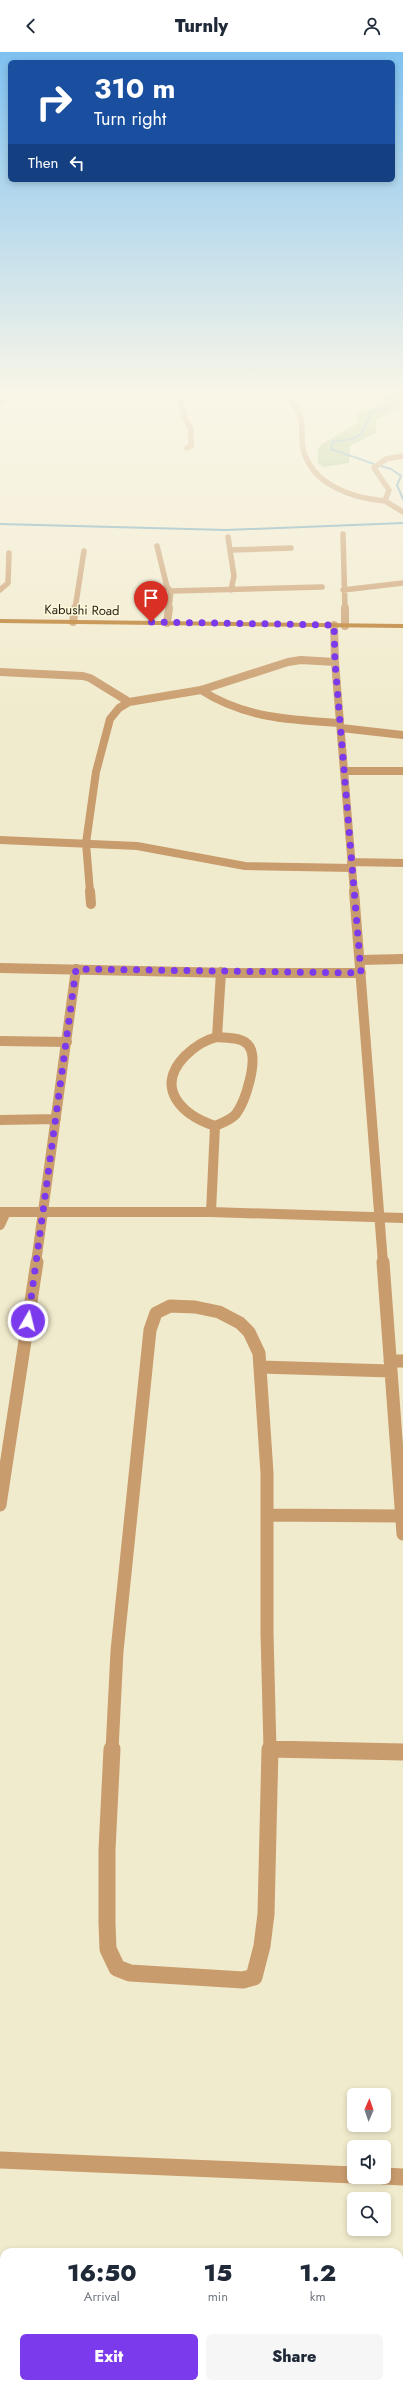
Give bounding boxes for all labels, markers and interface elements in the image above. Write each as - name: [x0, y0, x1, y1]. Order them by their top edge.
- text: Turnly: [175, 13, 228, 39]
- icon: back: [20, 15, 42, 37]
- icon: person: [361, 15, 383, 37]
- text: 310 m: [94, 68, 176, 109]
- icon: right: [28, 76, 80, 128]
- text: Turn right: [94, 106, 166, 132]
- text: Then: [28, 152, 58, 174]
- icon: left: [66, 152, 88, 174]
- pin: [134, 581, 168, 622]
- icon: arrive: [140, 587, 162, 609]
- street label: Kabushi Road: [44, 600, 120, 620]
- position arrow: [7, 1300, 49, 1342]
- north arrow: [347, 2088, 391, 2132]
- map controls: [347, 2088, 391, 2236]
- button: sound: [347, 2140, 391, 2184]
- button: search: [347, 2192, 391, 2236]
- text: 16:50: [67, 2255, 137, 2290]
- text: 15: [204, 2255, 232, 2290]
- text: 1.2: [299, 2255, 336, 2290]
- text: Arrival: [84, 2287, 120, 2306]
- text: min: [208, 2287, 228, 2306]
- text: km: [310, 2287, 326, 2306]
- button: Exit: [20, 2334, 198, 2380]
- button: Share: [206, 2334, 383, 2380]

